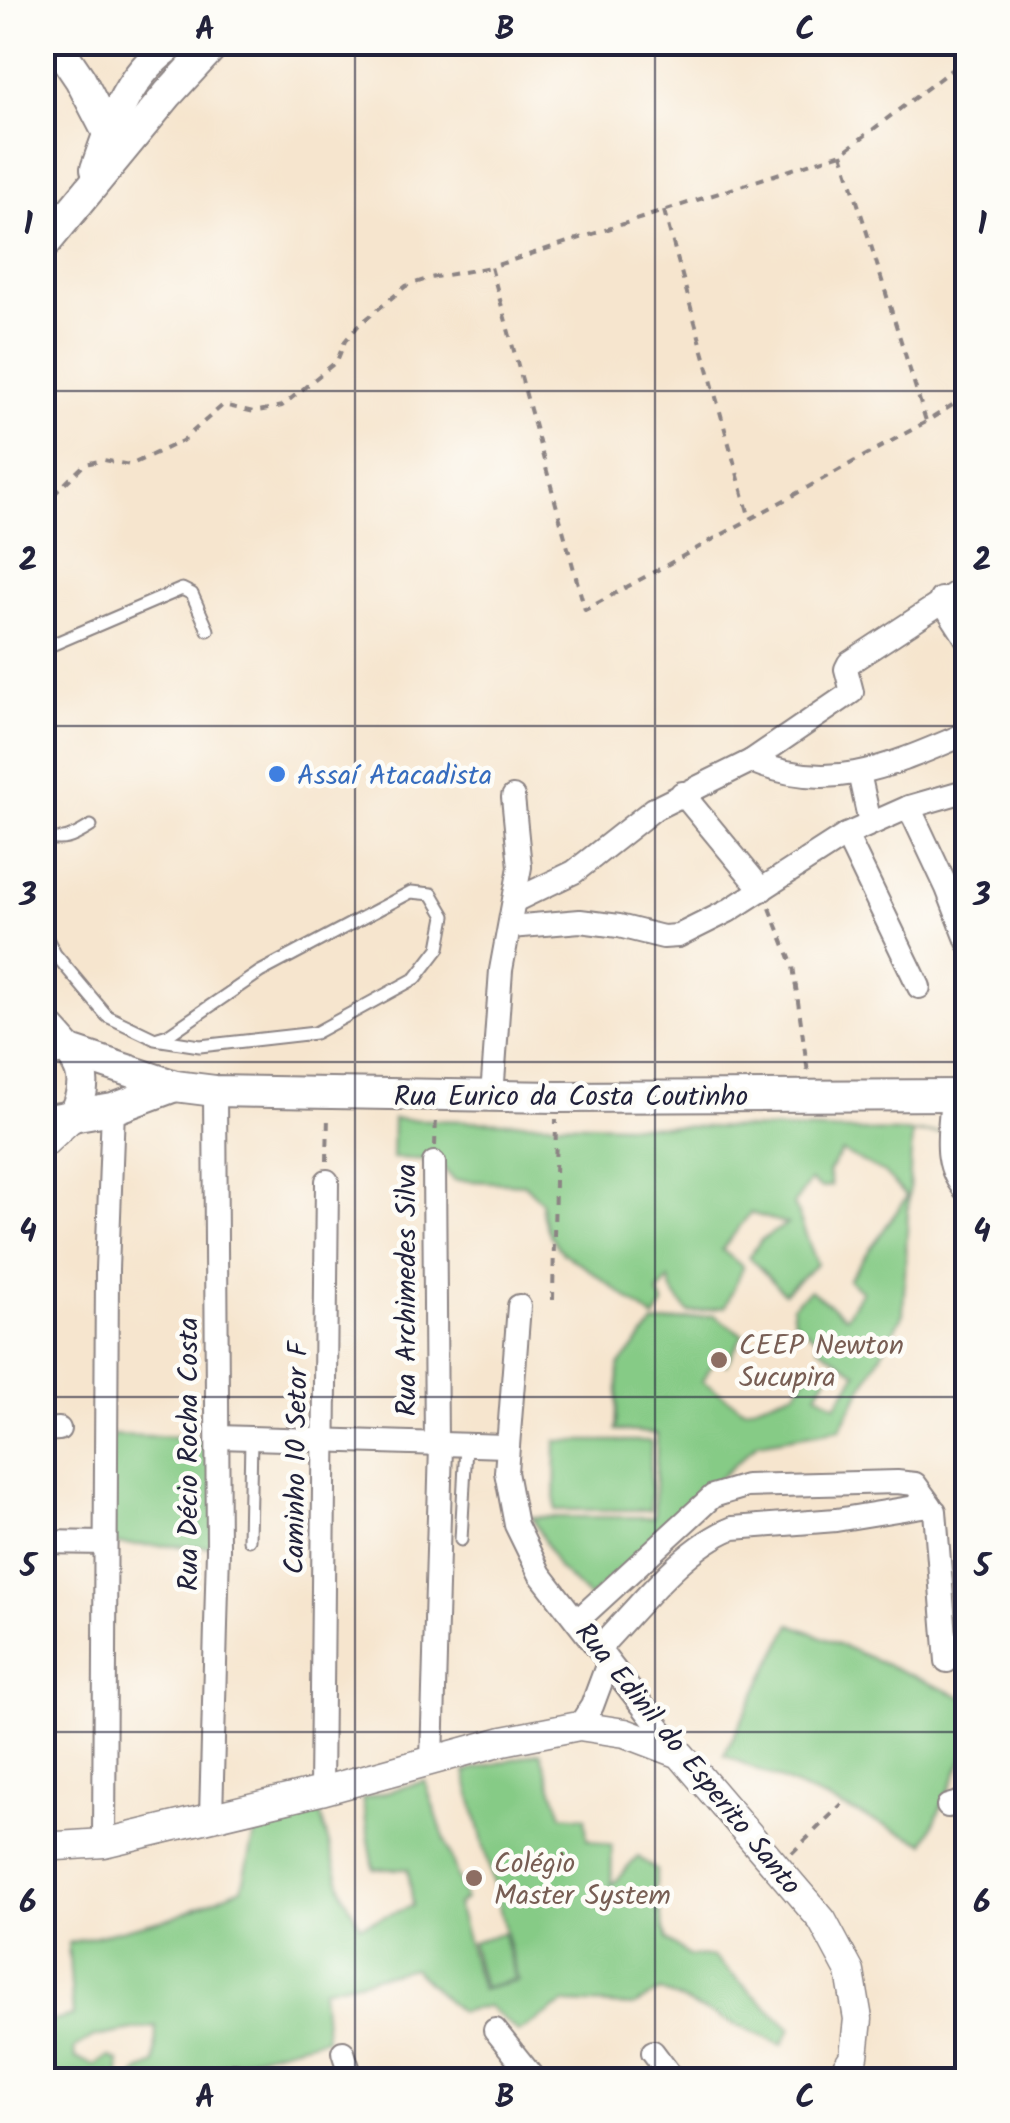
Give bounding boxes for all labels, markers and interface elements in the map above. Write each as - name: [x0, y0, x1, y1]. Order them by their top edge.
- text: A: [195, 5, 215, 56]
- text: B: [495, 5, 515, 56]
- text: C: [795, 5, 815, 56]
- text: 1: [23, 200, 33, 251]
- text: 1: [977, 200, 987, 251]
- text: 2: [19, 536, 37, 587]
- text: 2: [973, 536, 991, 587]
- place label: Assaí Atacadista: [297, 754, 492, 799]
- marker: Assaí Atacadista: [266, 763, 288, 785]
- text: 3: [18, 871, 37, 922]
- text: 3: [972, 871, 991, 922]
- street label: Rua Eurico da Costa Coutinho: [394, 1075, 748, 1120]
- street label: Rua Archimedes Silva: [385, 1164, 430, 1416]
- text: 4: [19, 1207, 37, 1258]
- text: 4: [973, 1207, 991, 1258]
- street label: Rua Décio Rocha Costa: [167, 1317, 212, 1591]
- place label: CEEP Newton Sucupira: [739, 1324, 904, 1401]
- street label: Caminho 10 Setor F: [273, 1339, 322, 1575]
- marker: CEEP Newton Sucupira: [708, 1349, 730, 1371]
- text: 5: [19, 1542, 39, 1593]
- text: 5: [973, 1542, 993, 1593]
- street label: Rua Edinil do Esperito Santo: [563, 1613, 812, 1906]
- place label: Colégio Master System: [494, 1842, 671, 1919]
- marker: Colégio Master System: [463, 1867, 485, 1889]
- text: 6: [19, 1878, 37, 1929]
- text: 6: [973, 1878, 991, 1929]
- text: A: [195, 2073, 215, 2123]
- text: B: [495, 2073, 515, 2123]
- text: C: [795, 2073, 815, 2123]

